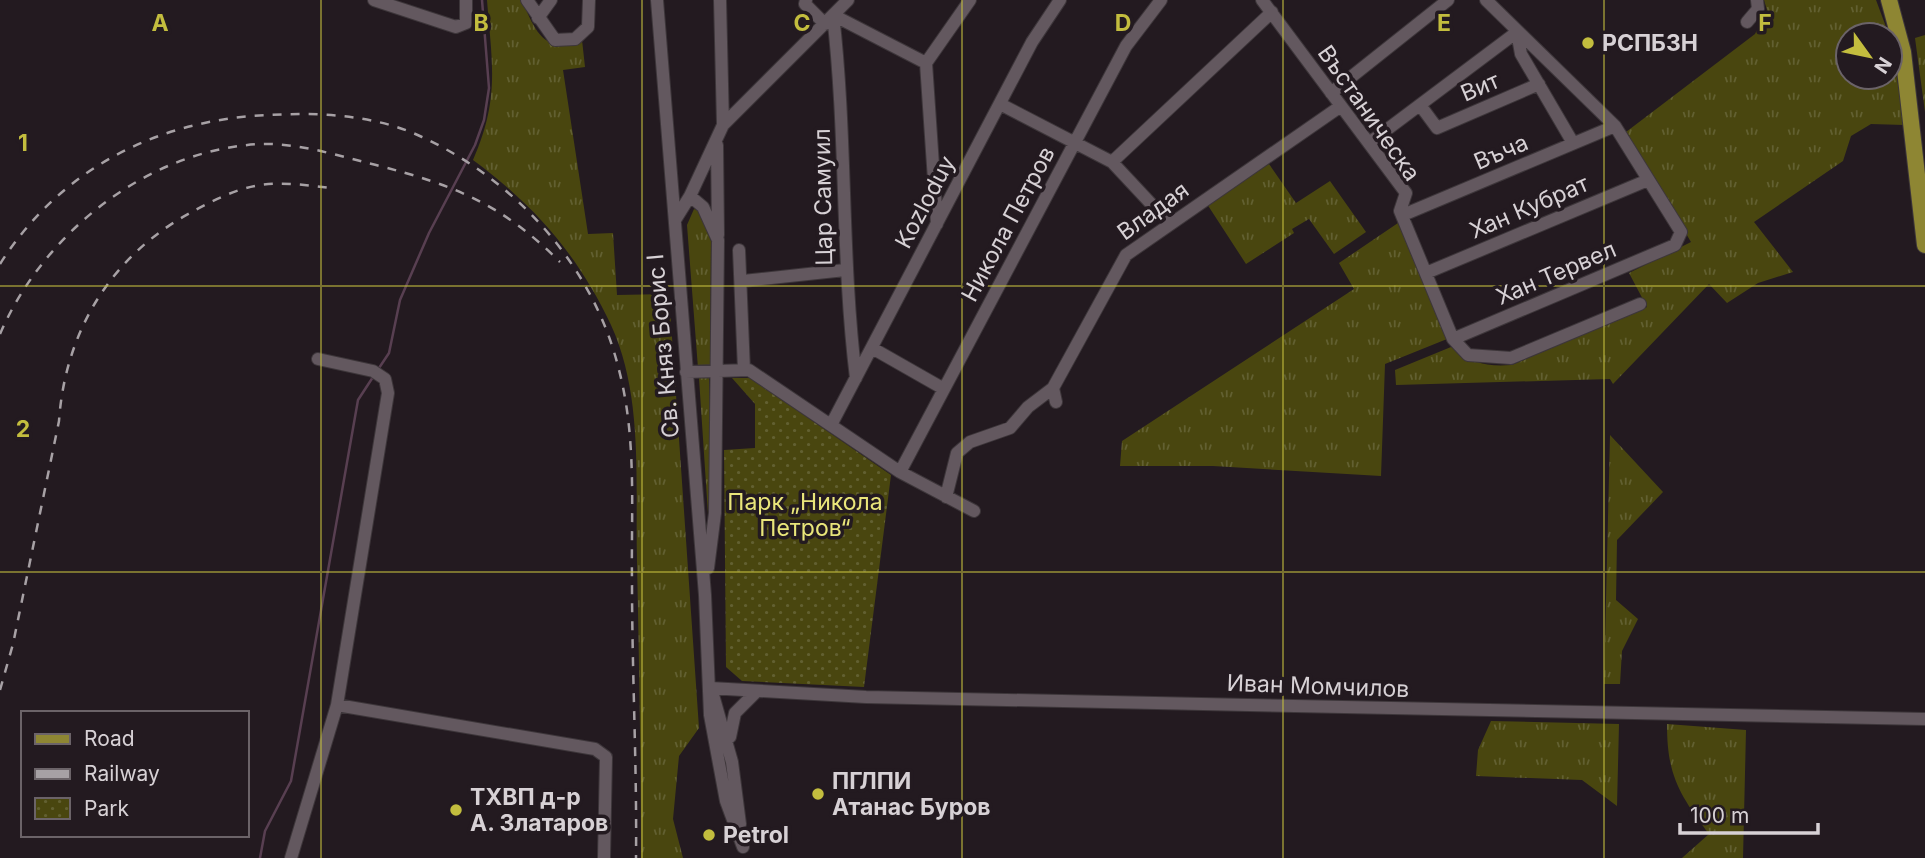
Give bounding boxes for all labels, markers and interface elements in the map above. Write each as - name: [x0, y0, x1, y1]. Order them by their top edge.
- text: A: [151, 9, 169, 37]
- text: B: [473, 9, 489, 37]
- text: C: [793, 9, 811, 37]
- text: D: [1115, 9, 1131, 37]
- text: E: [1437, 9, 1451, 37]
- text: F: [1758, 9, 1772, 37]
- north arrow: [1834, 21, 1904, 91]
- place label: РСПБЗН: [1602, 29, 1698, 57]
- marker: РСПБЗН: [1580, 35, 1596, 51]
- street label: Въстаническа: [1312, 40, 1426, 186]
- text: N: [1869, 53, 1896, 77]
- street label: Вит: [1456, 66, 1504, 108]
- street label: Цар Самуил: [808, 128, 838, 266]
- street label: Въча: [1470, 128, 1532, 176]
- text: 1: [18, 129, 28, 157]
- street label: Никола Петров: [955, 142, 1061, 306]
- street label: Kozloduy: [889, 151, 961, 253]
- street label: Хан Кубрат: [1465, 169, 1593, 245]
- street label: Владая: [1112, 176, 1194, 246]
- street label: Хан Тервел: [1492, 235, 1620, 311]
- street label: Св. Княз Борис I: [641, 253, 685, 439]
- text: 2: [16, 415, 30, 443]
- park label: Парк „Никола Петров“: [727, 488, 883, 542]
- street label: Иван Момчилов: [1226, 669, 1410, 703]
- legend: [21, 711, 248, 837]
- text: Road: [84, 726, 135, 751]
- text: Railway: [84, 761, 160, 786]
- place label: ПГЛПИ Атанас Буров: [832, 767, 991, 821]
- place label: ТХВП д-р А. Златаров: [470, 783, 608, 837]
- marker: ПГЛПИ Атанас Буров: [810, 786, 826, 802]
- scale bar: [1680, 792, 1818, 836]
- text: Park: [84, 796, 129, 821]
- marker: ТХВП д-р А. Златаров: [448, 802, 464, 818]
- text: 100 m: [1690, 803, 1749, 828]
- place label: Petrol: [723, 821, 789, 849]
- marker: Petrol: [701, 827, 717, 843]

